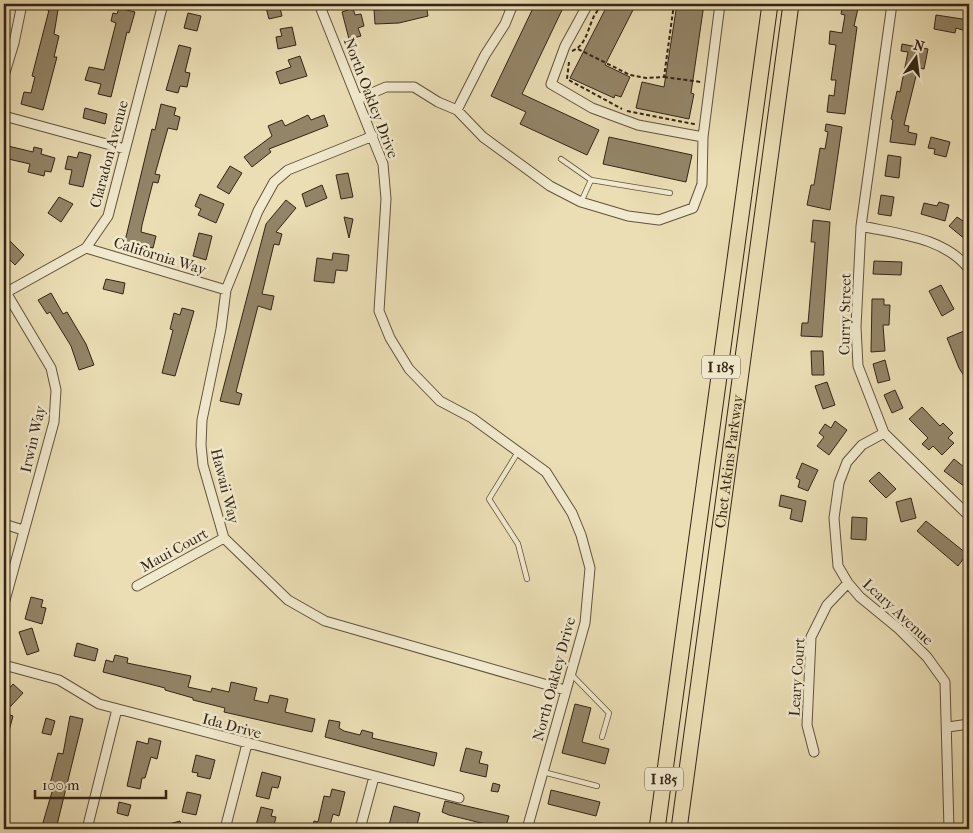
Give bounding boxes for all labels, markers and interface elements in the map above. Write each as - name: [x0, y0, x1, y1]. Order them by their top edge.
- north arrow: [890, 32, 940, 82]
- street label: North Oakley Drive: [340, 35, 402, 161]
- text: N: [912, 36, 927, 55]
- street label: Claradon Avenue: [86, 98, 132, 210]
- street label: California Way: [112, 233, 209, 279]
- street label: Curry Street: [835, 272, 855, 355]
- road number: I 185: [702, 356, 740, 378]
- street label: Chet Atkins Parkway: [711, 392, 747, 529]
- street label: Irwin Way: [17, 403, 50, 474]
- street label: Hawaii Way: [207, 447, 243, 526]
- street label: Maui Court: [137, 524, 212, 576]
- street label: Leary Avenue: [859, 575, 937, 649]
- street label: North Oakley Drive: [529, 614, 579, 743]
- street label: Leary Court: [785, 636, 809, 717]
- street label: Ida Drive: [200, 709, 264, 743]
- scale bar: [35, 768, 166, 800]
- road number: I 185: [645, 768, 683, 791]
- text: 100 m: [42, 776, 80, 794]

